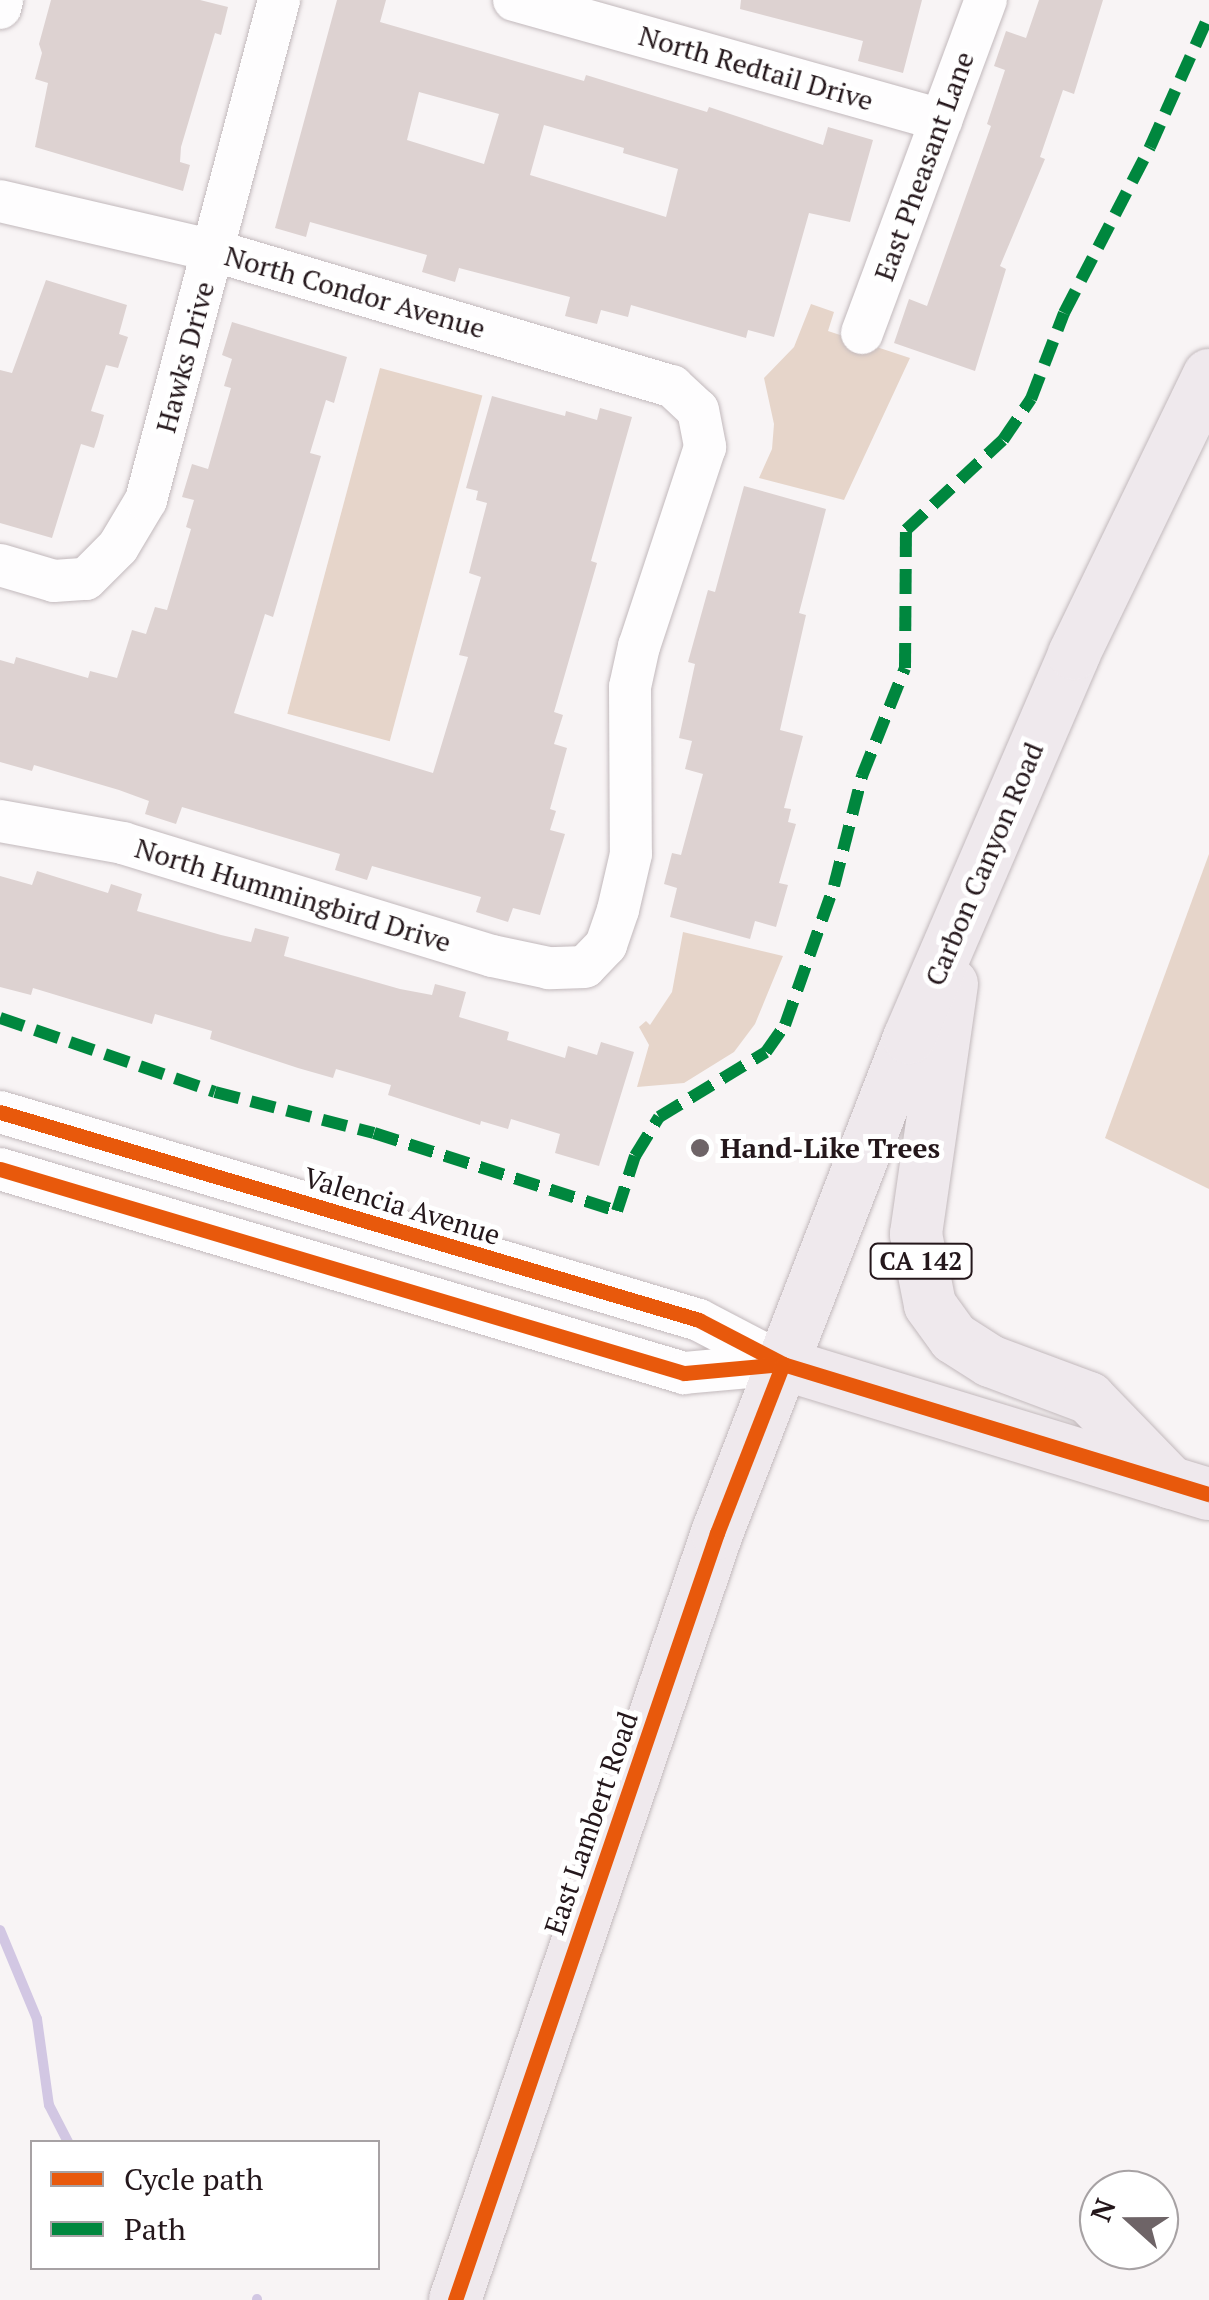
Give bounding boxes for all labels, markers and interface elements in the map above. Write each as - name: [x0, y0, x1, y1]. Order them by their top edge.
- street label: North Redtail Drive: [635, 18, 877, 118]
- street label: East Pheasant Lane: [867, 47, 981, 285]
- street label: North Condor Avenue: [221, 239, 489, 345]
- street label: Hawks Drive: [149, 278, 221, 436]
- street label: Carbon Canyon Road: [918, 737, 1050, 991]
- street label: North Hummingbird Drive: [131, 831, 455, 959]
- place label: Hand-Like Trees: [720, 1131, 940, 1165]
- marker: Hand-Like Trees: [689, 1137, 711, 1159]
- street label: Valencia Avenue: [299, 1160, 505, 1252]
- road number: CA 142: [868, 1241, 974, 1281]
- street label: East Lambert Road: [537, 1707, 645, 1939]
- legend: [30, 2140, 380, 2270]
- text: Cycle path: [124, 2159, 263, 2199]
- north arrow: [1079, 2170, 1179, 2270]
- text: N: [1081, 2193, 1123, 2226]
- text: Path: [124, 2209, 186, 2249]

